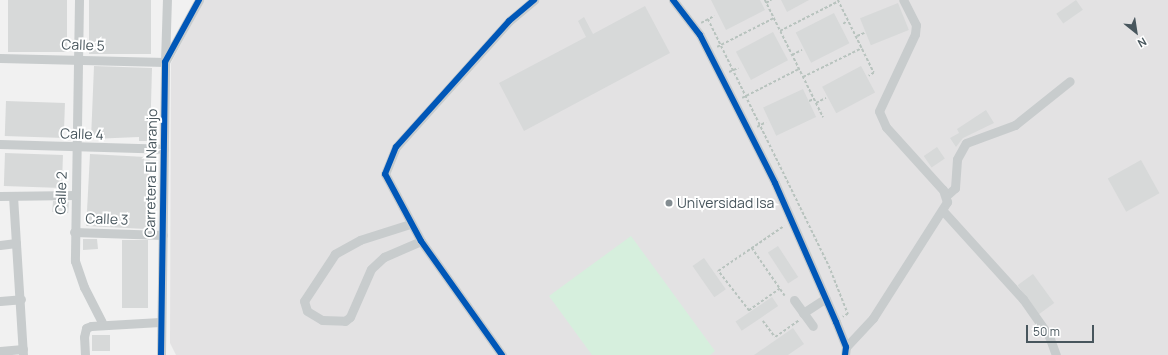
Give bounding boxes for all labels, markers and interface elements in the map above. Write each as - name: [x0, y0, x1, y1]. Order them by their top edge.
- north arrow: [1116, 12, 1156, 52]
- text: N: [1135, 34, 1149, 51]
- street label: Calle 5: [61, 36, 105, 54]
- street label: Carretera El Naranjo: [141, 108, 161, 238]
- street label: Calle 4: [60, 125, 104, 143]
- street label: Calle 2: [52, 171, 70, 215]
- place label: Universidad Isa: [677, 195, 774, 211]
- marker: Universidad Isa: [664, 198, 674, 208]
- street label: Calle 3: [85, 210, 129, 228]
- scale bar: [1028, 317, 1096, 343]
- text: 50 m: [1033, 323, 1060, 340]

